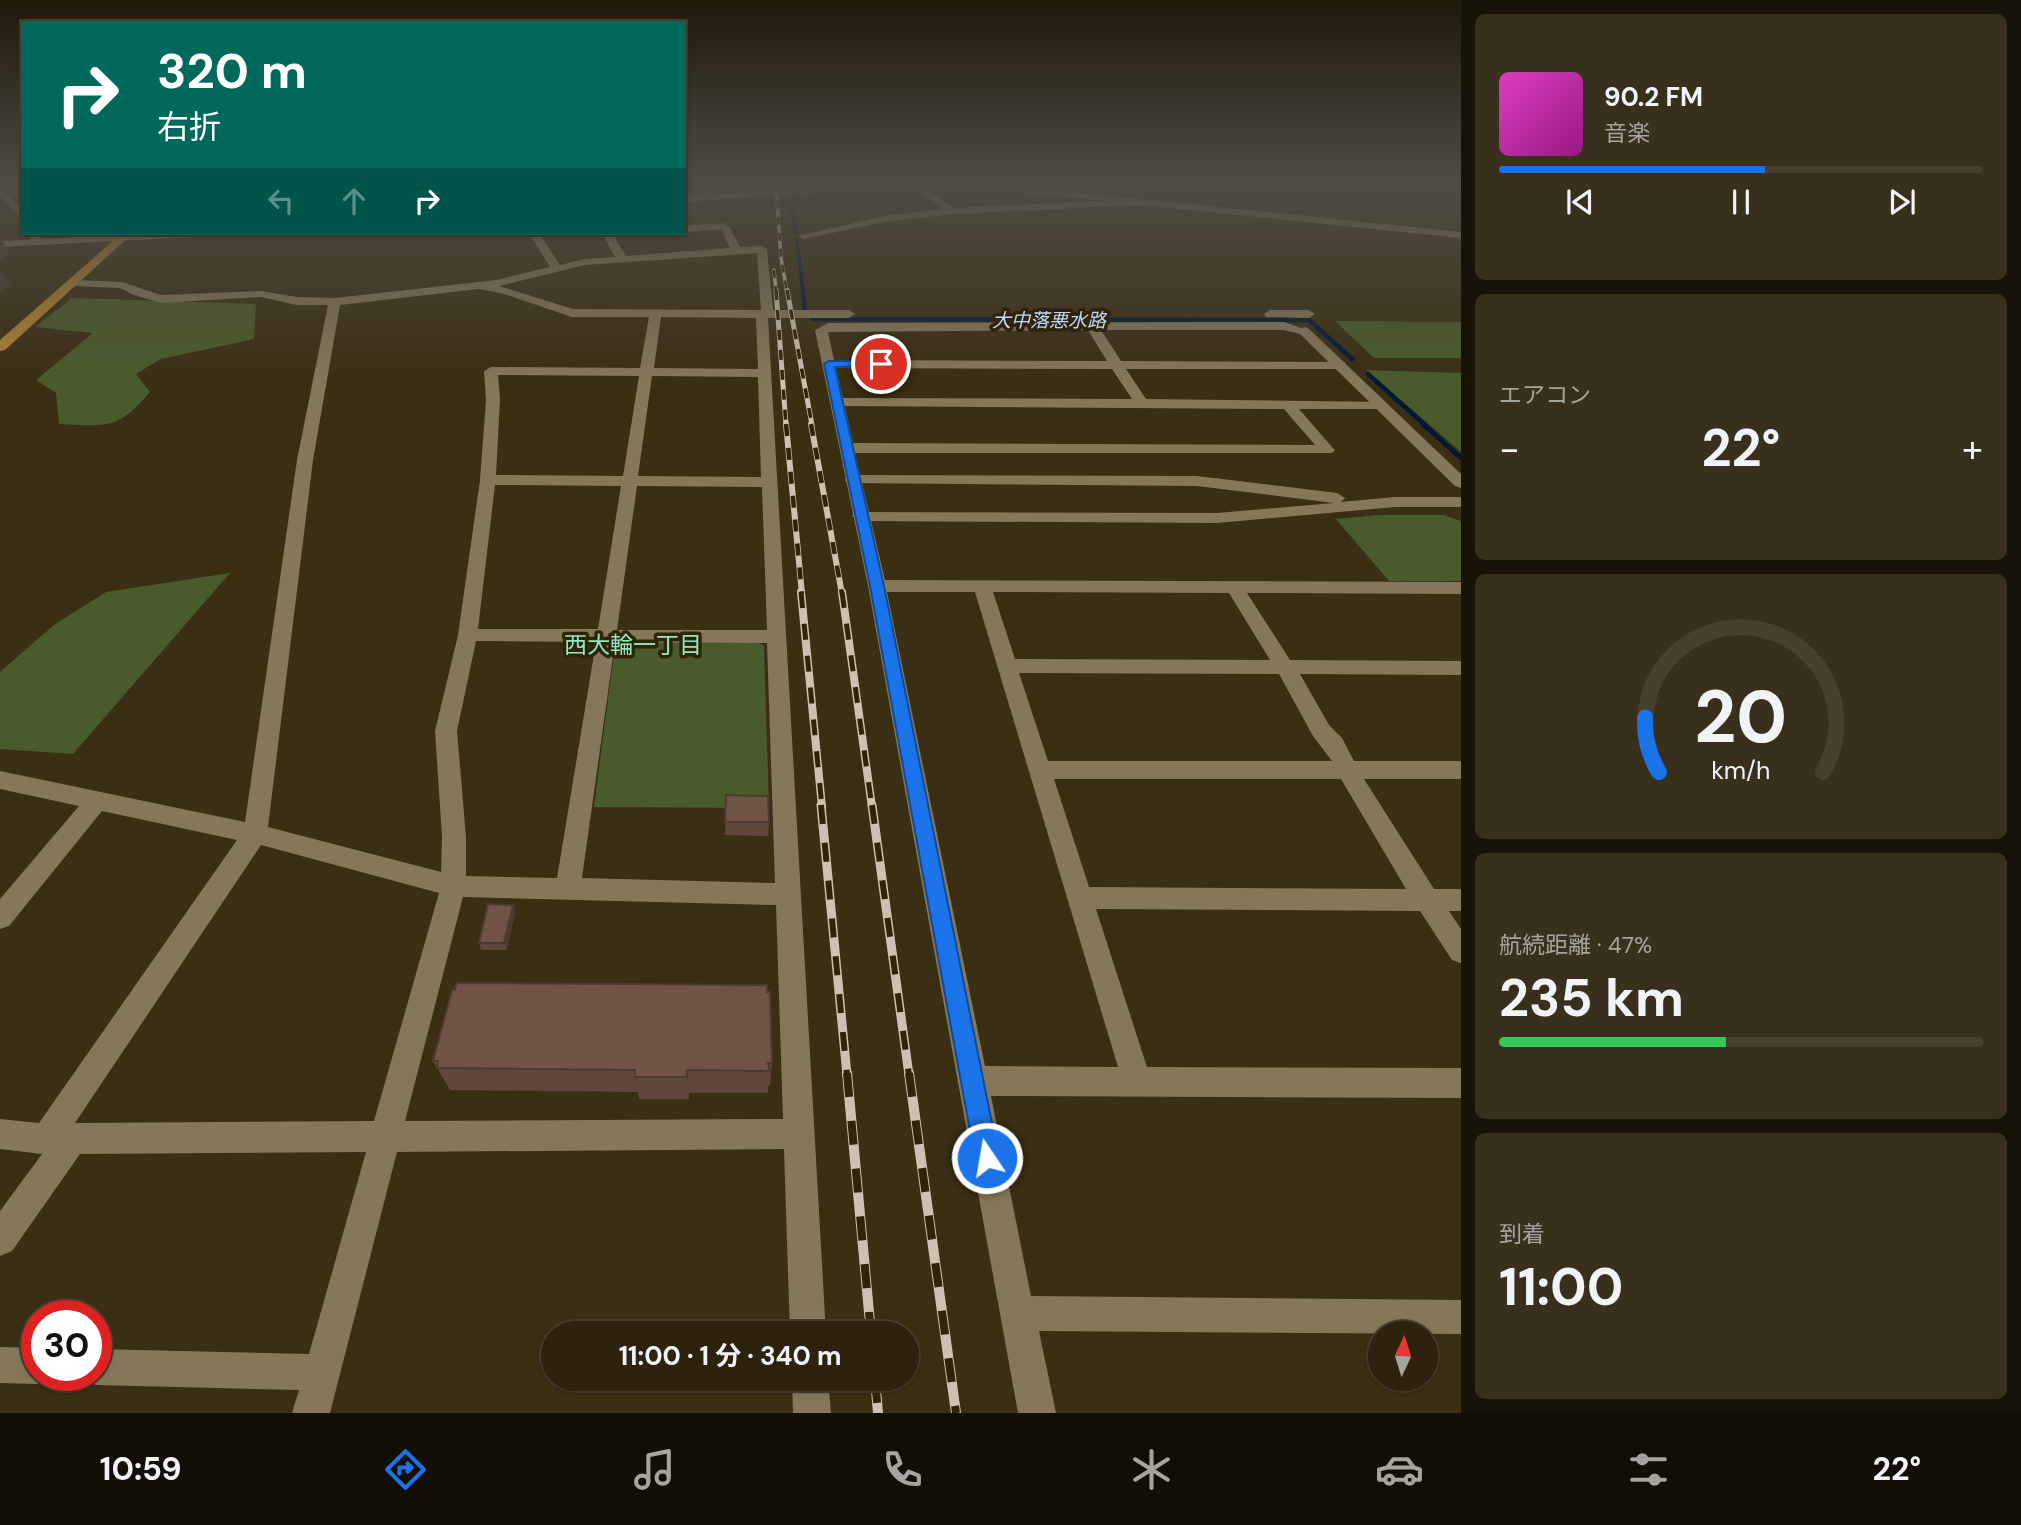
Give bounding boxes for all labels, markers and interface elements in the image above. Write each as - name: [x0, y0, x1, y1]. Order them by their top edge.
- text: 320 m: [157, 39, 307, 103]
- icon: right: [42, 49, 133, 140]
- text: 90.2 FM: [1604, 80, 1703, 114]
- text: 右折: [157, 106, 221, 148]
- text: 音楽: [1604, 118, 1650, 148]
- icon: left: [262, 182, 300, 220]
- icon: ahead: [335, 182, 373, 220]
- icon: right: [408, 182, 446, 220]
- icon: previous: [1561, 183, 1599, 221]
- icon: pause: [1722, 183, 1760, 221]
- icon: next: [1883, 183, 1921, 221]
- water label: 大中落悪水路: [992, 308, 1108, 333]
- pin: [851, 334, 911, 394]
- icon: arrive: [862, 345, 900, 383]
- text: エアコン: [1499, 380, 1591, 410]
- text: 22°: [1702, 414, 1780, 482]
- text: −: [1499, 424, 1520, 474]
- text: +: [1962, 424, 1983, 474]
- district label: 西大輪一丁目: [564, 630, 702, 660]
- text: 20: [1695, 671, 1787, 766]
- text: km/h: [1711, 754, 1771, 787]
- text: 航続距離 · 47%: [1499, 930, 1652, 960]
- text: 235 km: [1499, 964, 1684, 1032]
- position arrow: [950, 1121, 1024, 1195]
- text: 到着: [1499, 1219, 1545, 1249]
- text: 11:00: [1499, 1253, 1623, 1321]
- speed limit sign: 30: [21, 1300, 112, 1391]
- north arrow: [1368, 1321, 1438, 1391]
- map controls: [1368, 1321, 1438, 1391]
- text: 11:00 · 1 分 · 340 m: [619, 1339, 841, 1373]
- icon: directions: [381, 1445, 430, 1494]
- icon: music: [630, 1445, 679, 1494]
- icon: phone: [878, 1445, 927, 1494]
- icon: climate: [1127, 1445, 1176, 1494]
- icon: car: [1375, 1445, 1424, 1494]
- icon: filters: [1624, 1445, 1673, 1494]
- text: 10:59: [100, 1448, 182, 1490]
- text: 22°: [1873, 1448, 1921, 1490]

